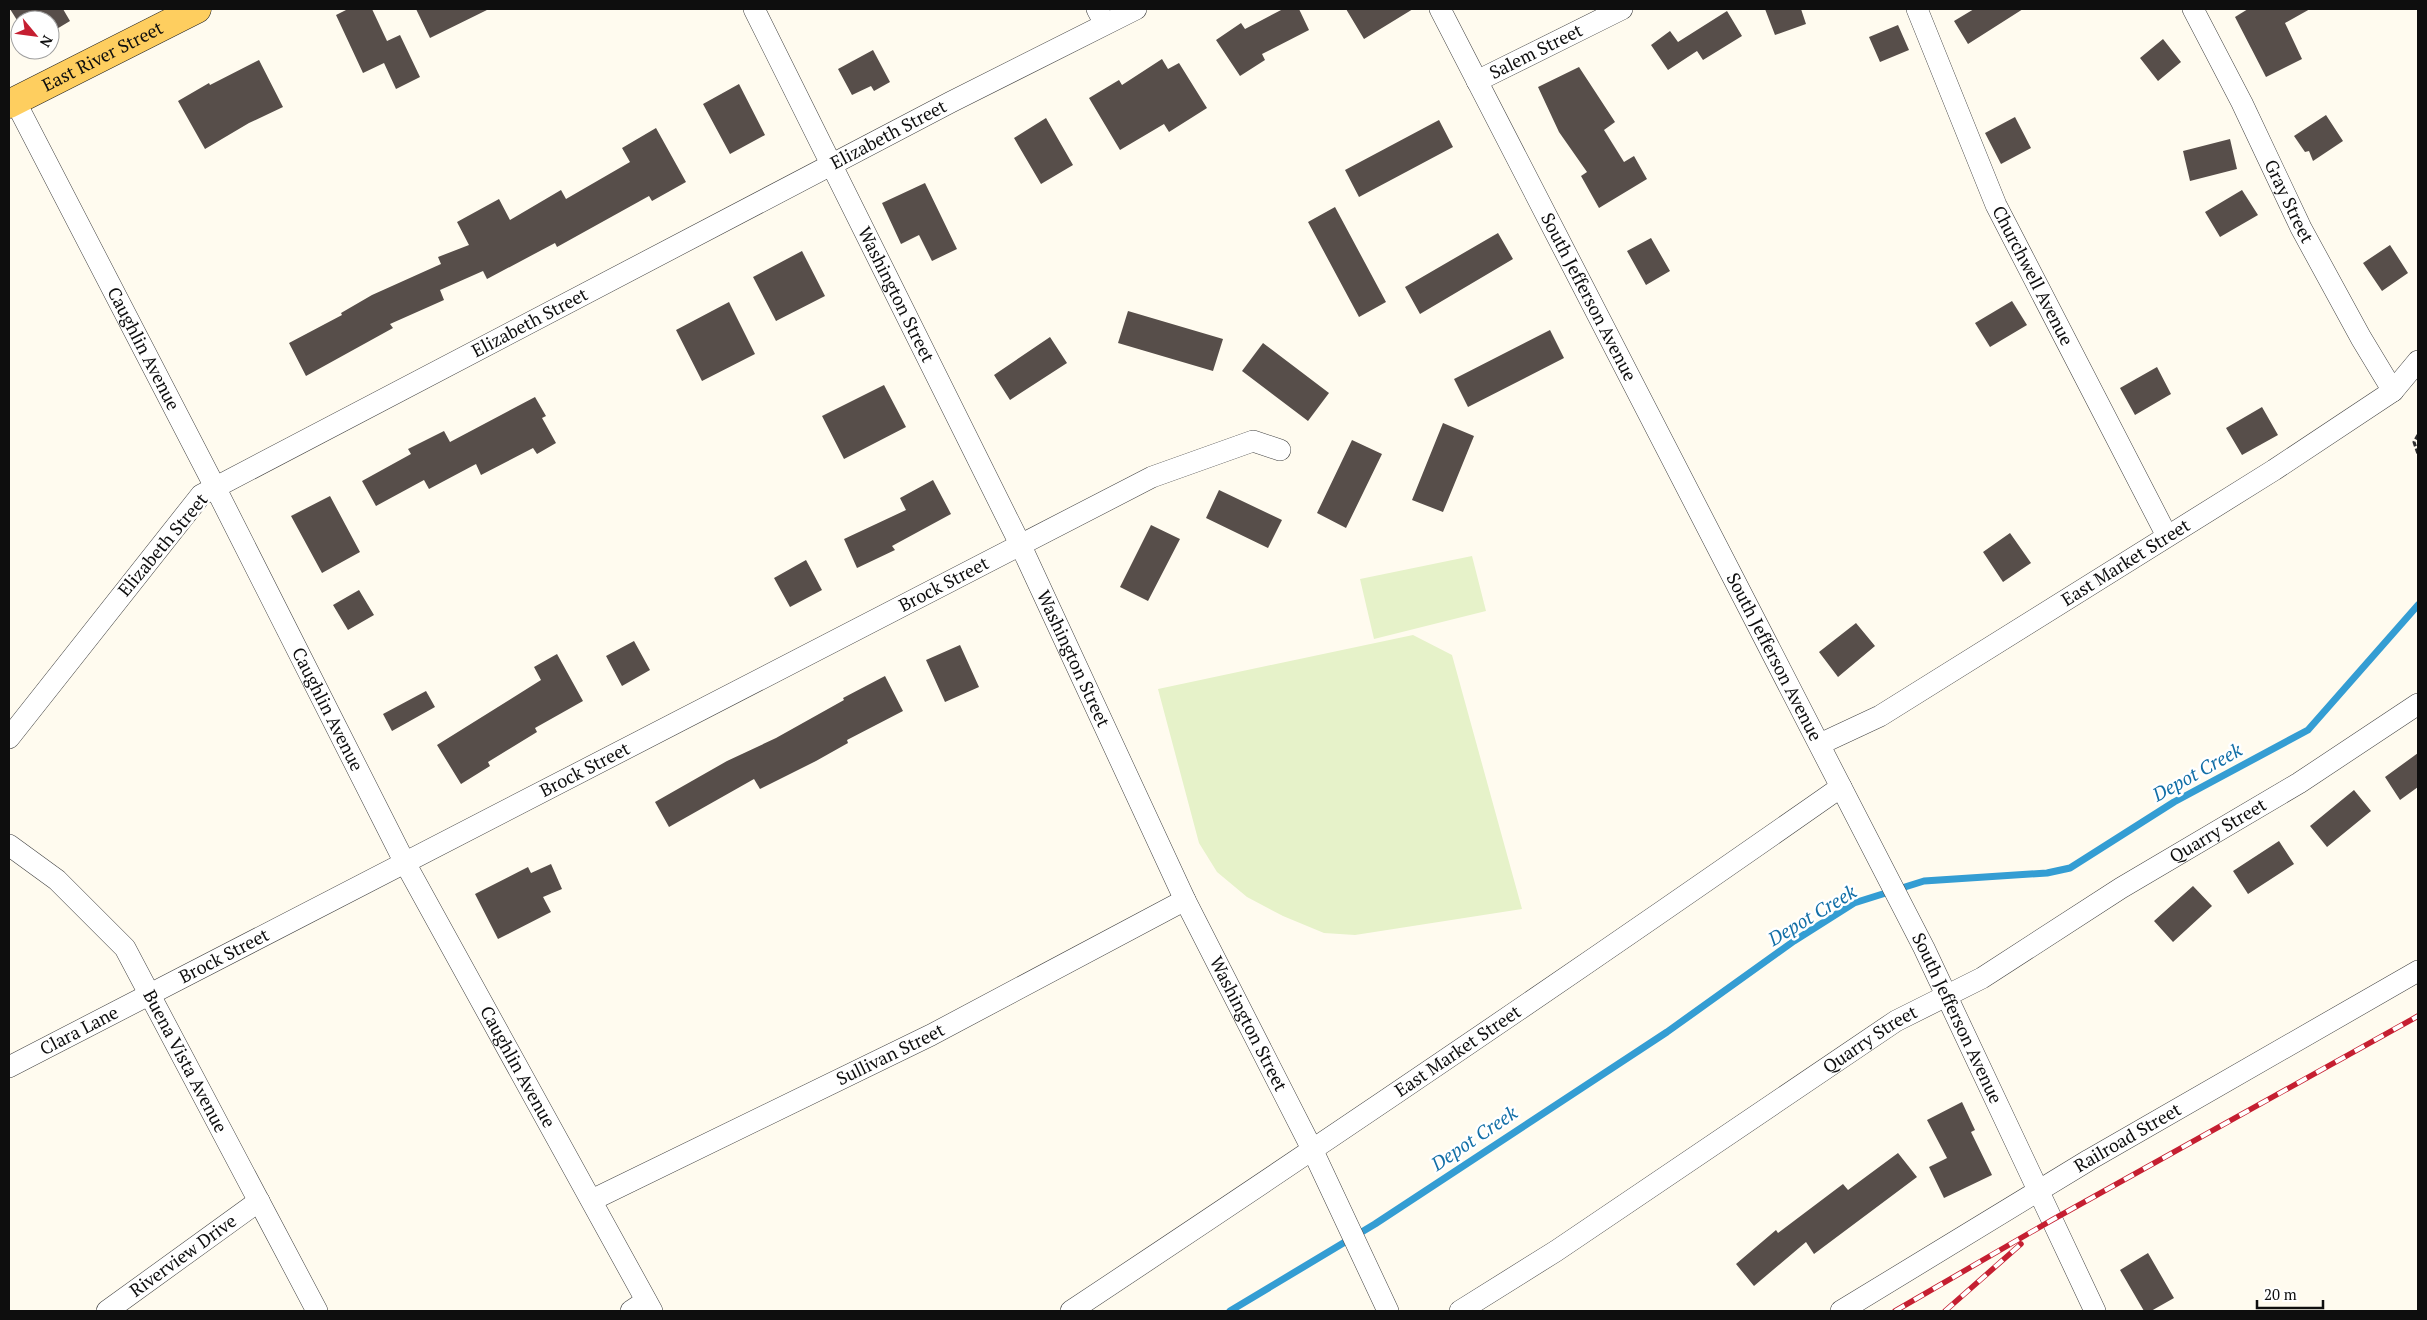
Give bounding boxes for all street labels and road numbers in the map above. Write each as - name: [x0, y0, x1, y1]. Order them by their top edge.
- street label: East River Street: [38, 15, 167, 96]
- street label: Salem Street: [1485, 17, 1587, 84]
- street label: Elizabeth Street: [826, 93, 951, 174]
- street label: Gray Street: [2259, 155, 2320, 247]
- street label: Churchwell Avenue: [1987, 201, 2080, 349]
- street label: South Jefferson Avenue: [1536, 208, 1643, 385]
- street label: Washington Street: [853, 222, 941, 366]
- street label: Elizabeth Street: [467, 281, 592, 362]
- street label: Caughlin Avenue: [102, 283, 186, 414]
- street label: Elizabeth Street: [112, 487, 213, 601]
- street label: East Market Street: [2056, 512, 2194, 611]
- street label: Brock Street: [894, 550, 993, 617]
- street label: South Jefferson Avenue: [1722, 568, 1828, 745]
- street label: Washington Street: [1032, 586, 1116, 731]
- street label: Caughlin Avenue: [287, 643, 370, 775]
- street label: Brock Street: [535, 736, 634, 802]
- street label: Quarry Street: [2165, 792, 2271, 868]
- street label: Brock Street: [174, 922, 273, 988]
- street label: South Jefferson Avenue: [1907, 928, 2009, 1107]
- street label: Washington Street: [1205, 952, 1294, 1095]
- street label: Buena Vista Avenue: [138, 985, 234, 1137]
- street label: East Market Street: [1390, 999, 1525, 1102]
- street label: Quarry Street: [1818, 999, 1921, 1078]
- street label: Clara Lane: [35, 1000, 122, 1060]
- street label: Caughlin Avenue: [475, 1001, 562, 1132]
- street label: Sullivan Street: [832, 1017, 949, 1090]
- street label: Railroad Street: [2069, 1096, 2185, 1177]
- street label: Riverview Drive: [124, 1208, 241, 1302]

